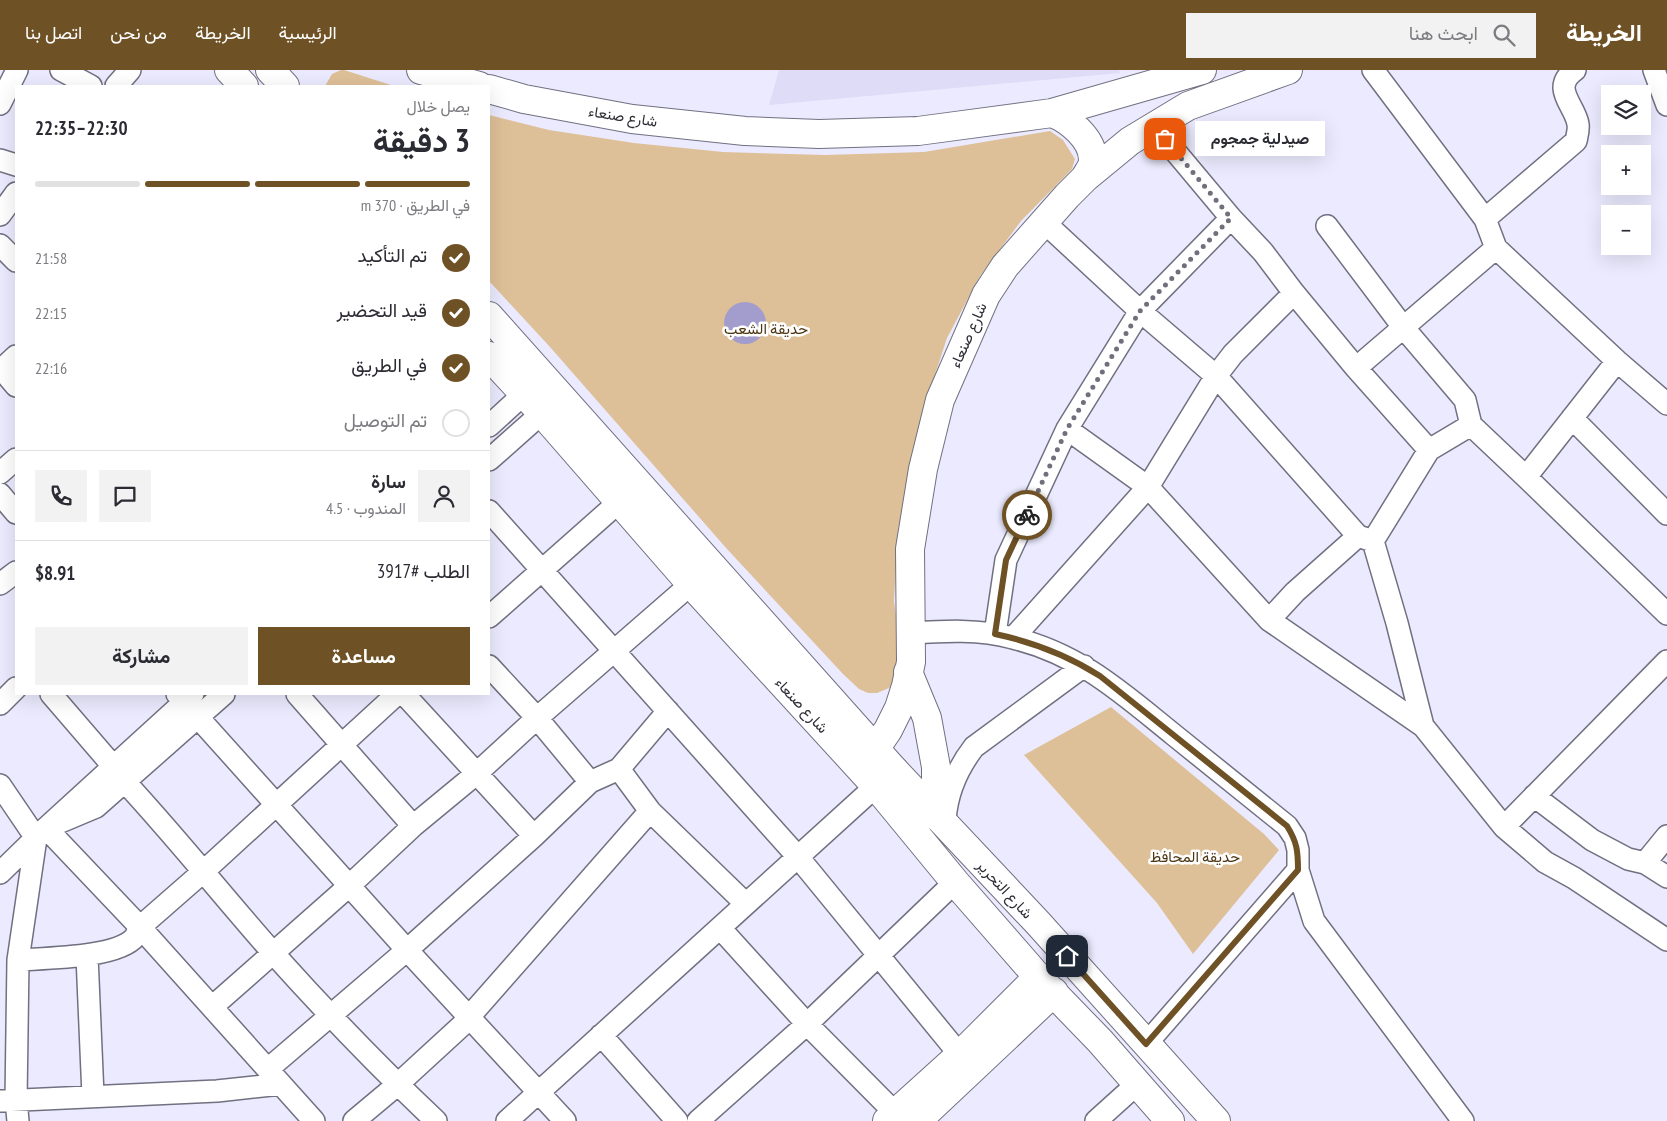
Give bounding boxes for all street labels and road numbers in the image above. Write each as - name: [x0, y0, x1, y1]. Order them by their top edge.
- street label: شارع صنعاء: [587, 101, 659, 133]
- street label: شارع صنعاء: [945, 299, 993, 371]
- street label: شارع صنعاء: [770, 673, 833, 738]
- street label: شارع التحرير: [971, 855, 1037, 924]

